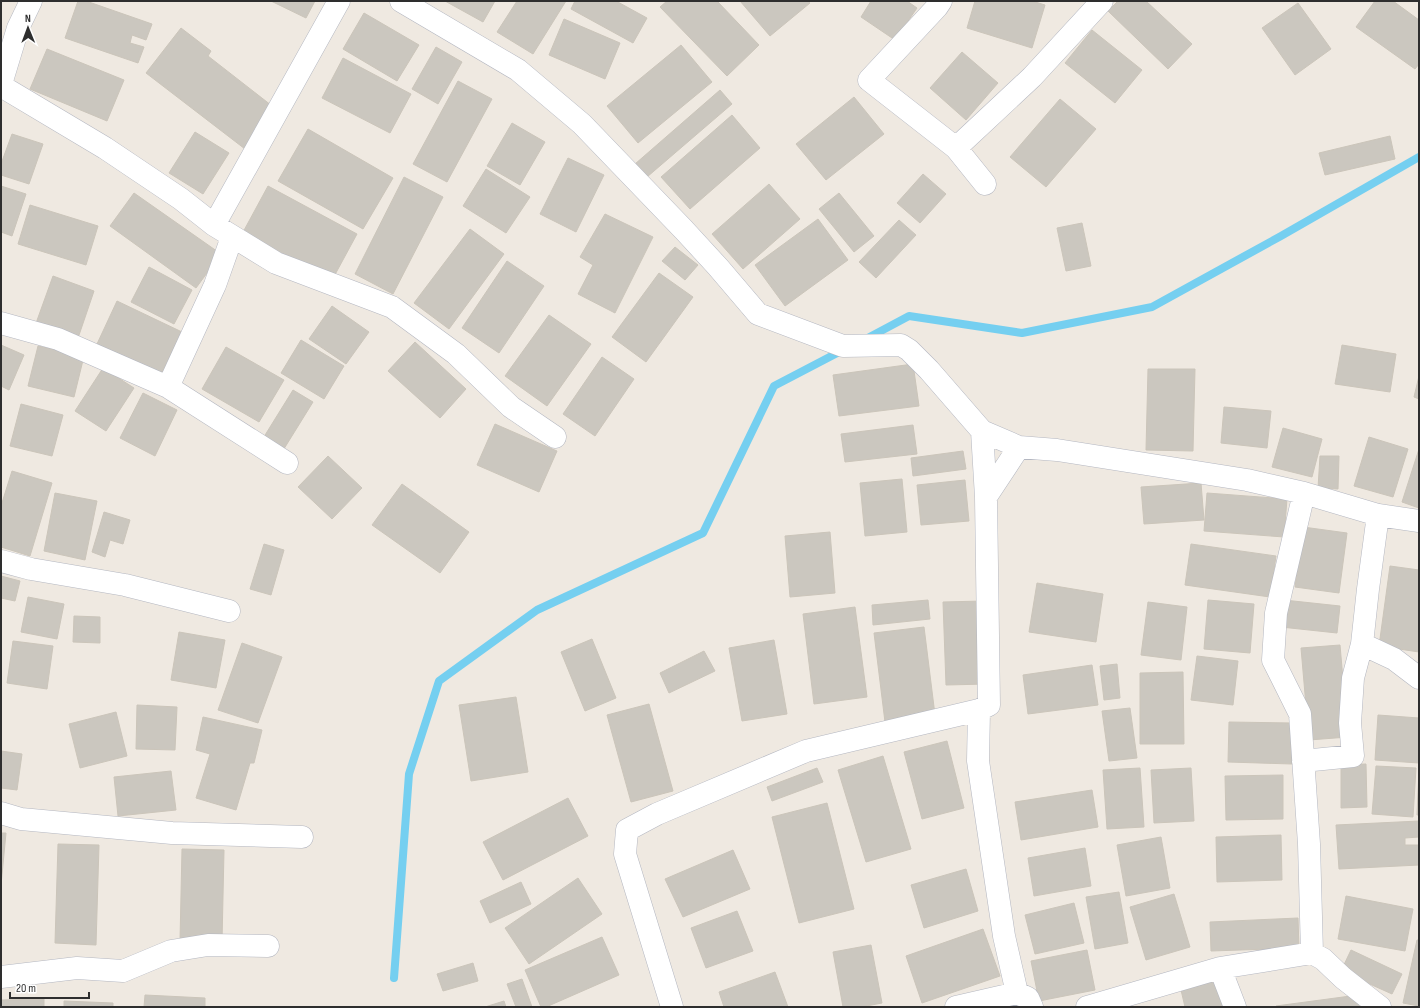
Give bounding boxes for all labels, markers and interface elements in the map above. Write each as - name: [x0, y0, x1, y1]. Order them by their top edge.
- north arrow: [8, 8, 48, 48]
- text: N: [25, 12, 31, 25]
- scale bar: [10, 974, 89, 1000]
- text: 20 m: [16, 981, 36, 996]

